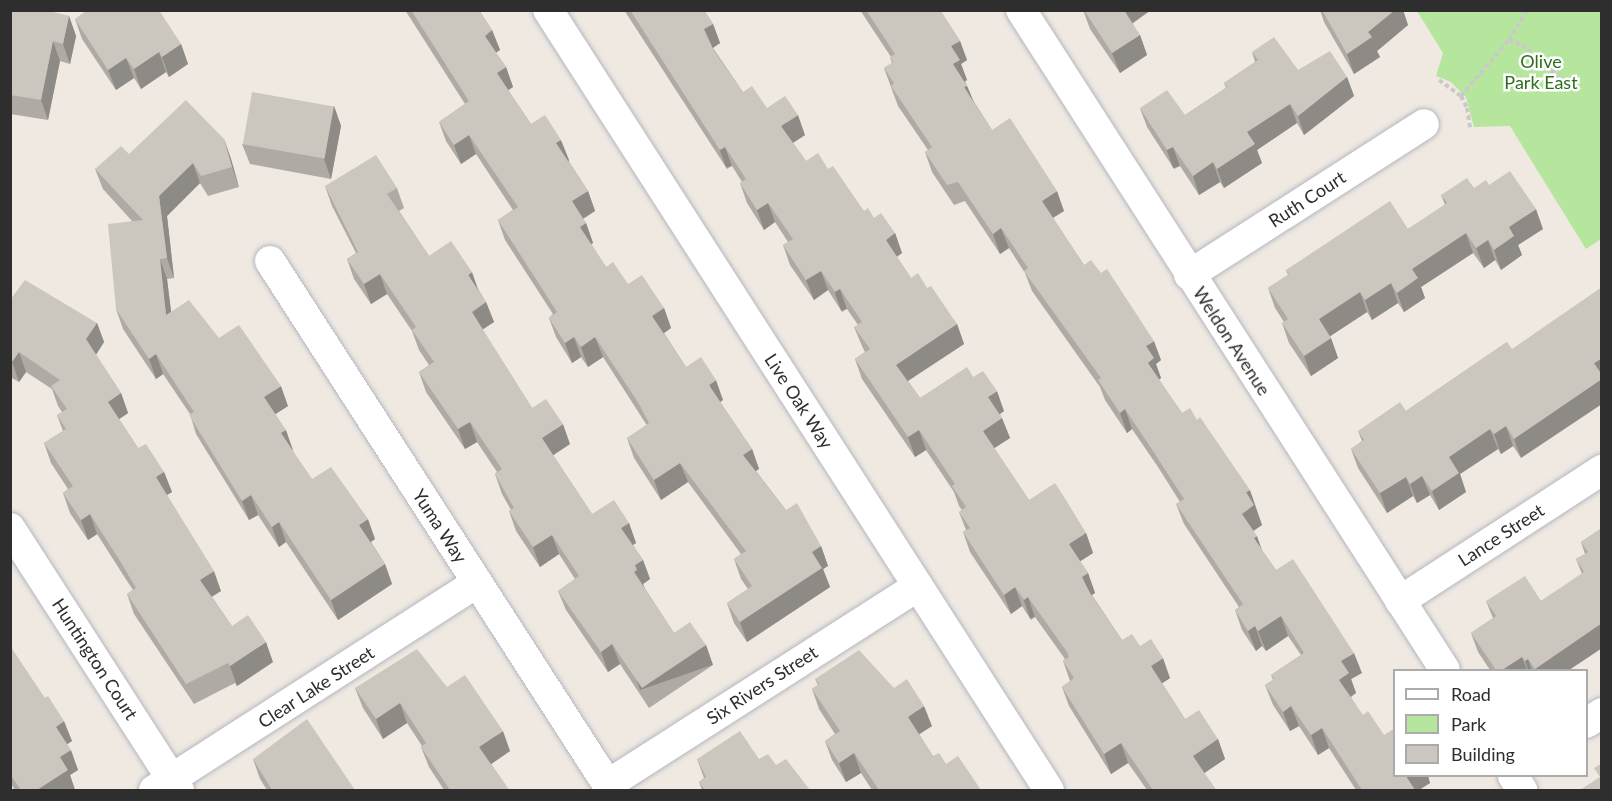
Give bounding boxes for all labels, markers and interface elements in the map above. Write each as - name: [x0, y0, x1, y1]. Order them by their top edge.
- park label: Olive Park East: [1504, 51, 1578, 94]
- street label: Ruth Court: [1265, 166, 1349, 232]
- street label: Weldon Avenue: [1189, 282, 1275, 400]
- street label: Live Oak Way: [760, 349, 838, 453]
- street label: Yuma Way: [408, 485, 472, 567]
- street label: Lance Street: [1454, 499, 1548, 571]
- street label: Huntington Court: [48, 594, 142, 724]
- street label: Clear Lake Street: [254, 641, 378, 733]
- street label: Six Rivers Street: [702, 641, 822, 729]
- legend: [1393, 669, 1588, 777]
- text: Road: [1451, 683, 1491, 705]
- text: Park: [1451, 713, 1486, 735]
- text: Building: [1451, 743, 1515, 765]

